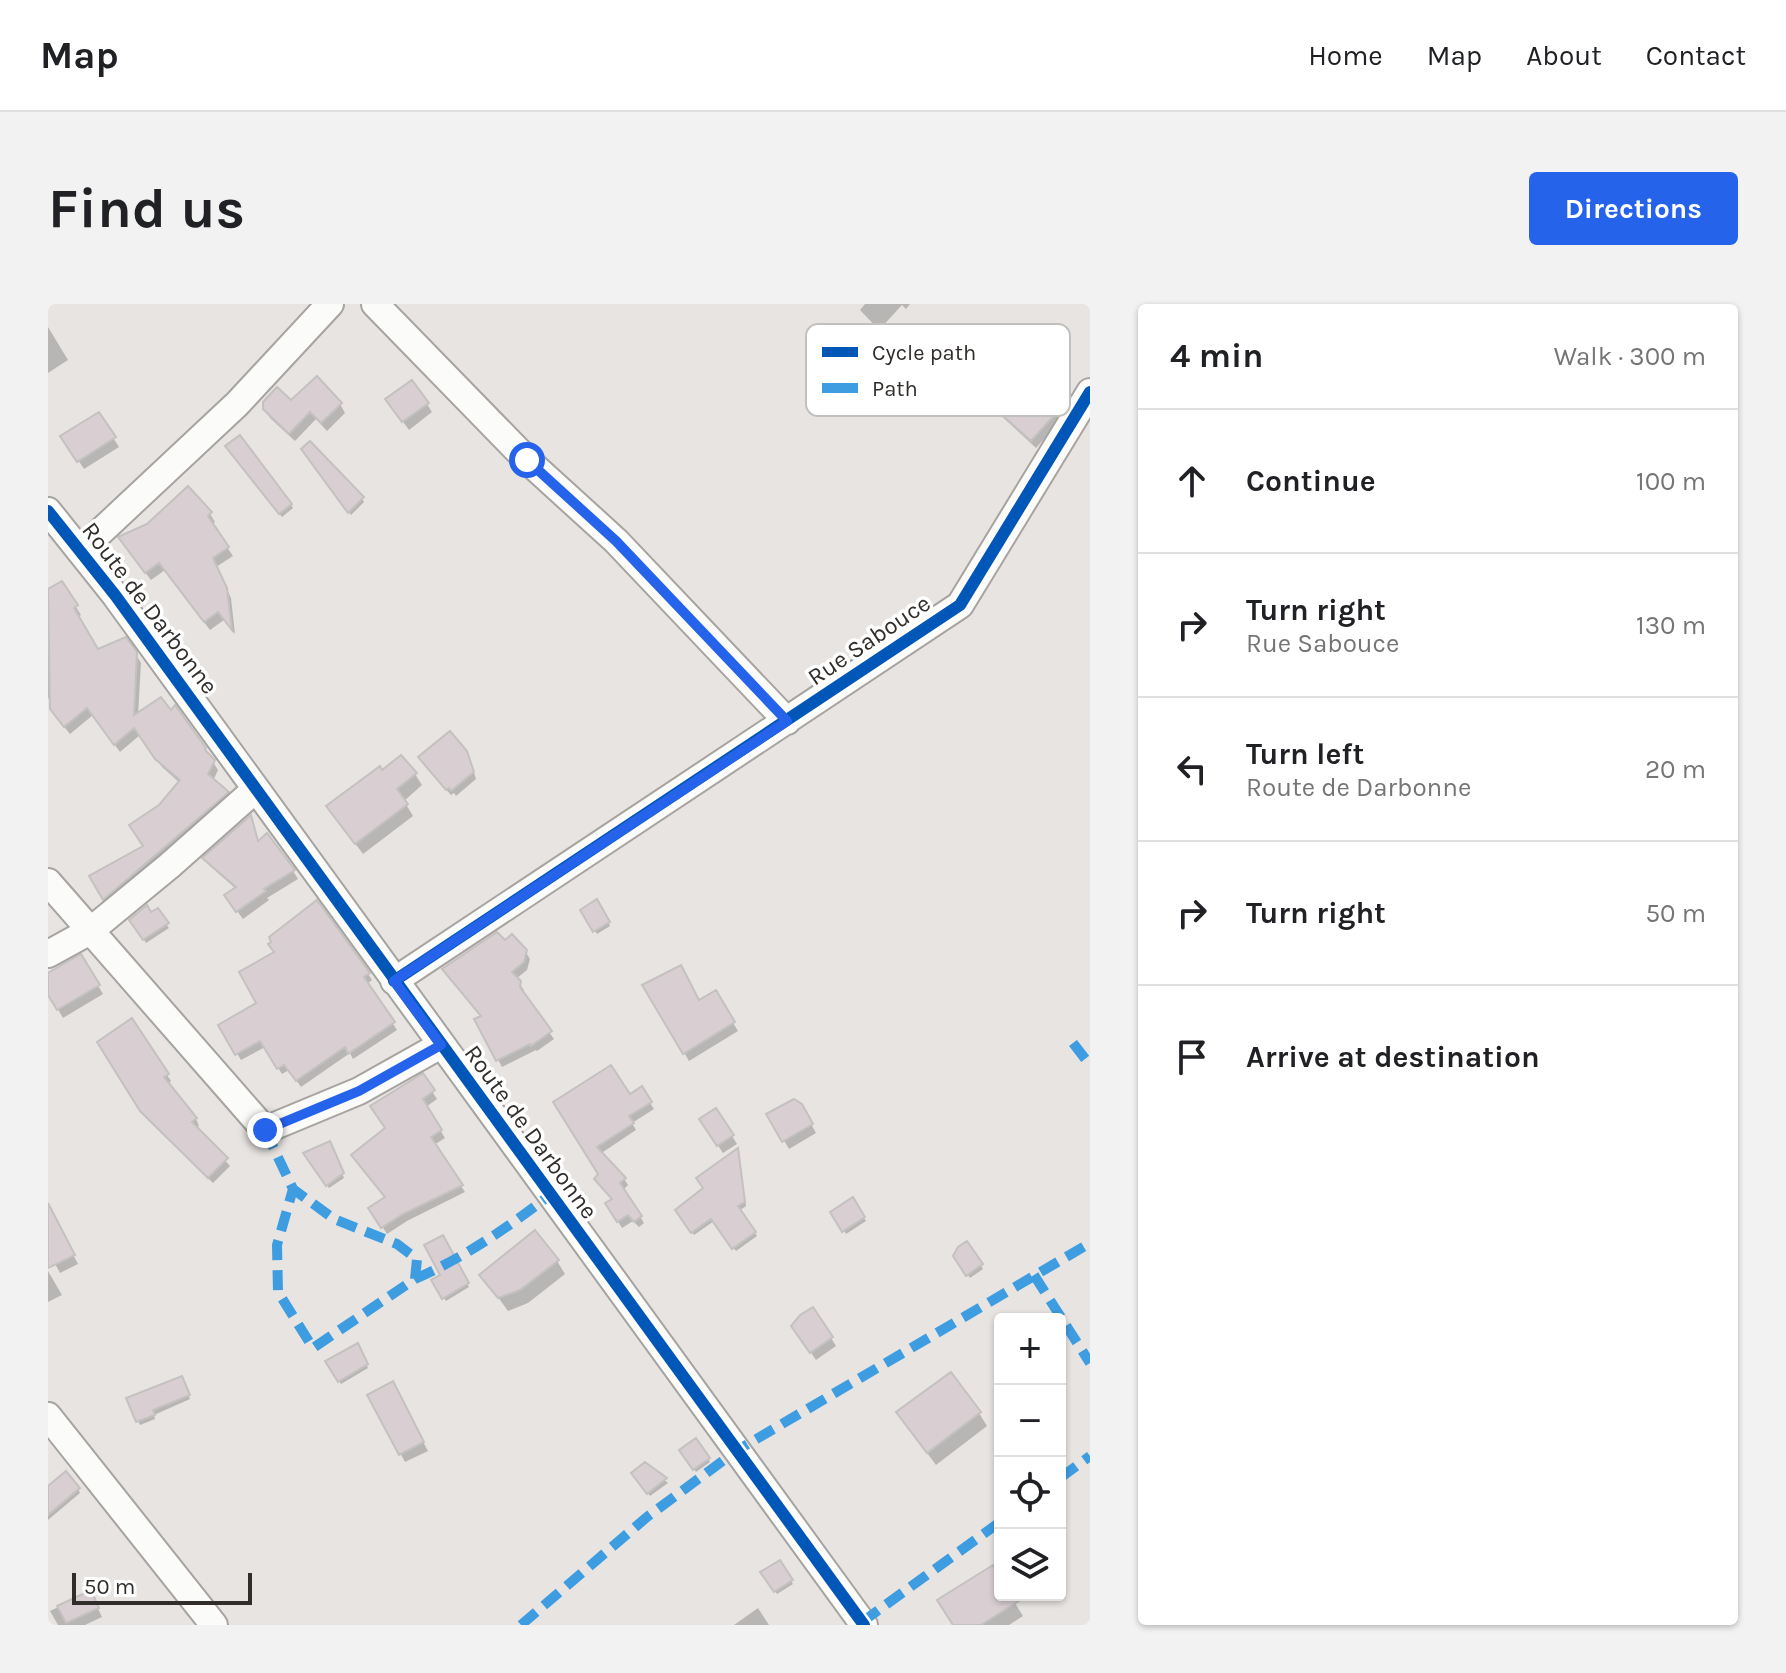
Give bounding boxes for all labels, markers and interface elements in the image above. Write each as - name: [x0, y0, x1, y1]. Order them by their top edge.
- text: Map: [40, 33, 119, 78]
- text: Home: [1308, 39, 1383, 72]
- text: Map: [1427, 39, 1482, 72]
- text: About: [1526, 39, 1602, 72]
- text: Contact: [1646, 39, 1746, 72]
- button: Directions: [1529, 172, 1738, 245]
- text: Find us: [48, 176, 245, 241]
- legend: [806, 324, 1070, 416]
- text: 4 min: [1170, 336, 1263, 376]
- text: Cycle path: [872, 340, 976, 366]
- text: Walk · 300 m: [1554, 341, 1706, 372]
- text: Path: [872, 376, 918, 402]
- route start: [509, 442, 545, 478]
- icon: ahead: [1170, 459, 1214, 503]
- text: Continue: [1246, 463, 1376, 499]
- text: 100 m: [1636, 466, 1706, 497]
- street label: Route de Darbonne: [76, 517, 224, 699]
- street label: Rue Sabouce: [802, 589, 936, 691]
- text: Turn right: [1246, 592, 1386, 628]
- icon: right: [1170, 603, 1214, 647]
- text: 130 m: [1636, 610, 1706, 641]
- text: Rue Sabouce: [1246, 628, 1399, 659]
- text: Turn left: [1246, 736, 1364, 772]
- icon: left: [1170, 747, 1214, 791]
- text: 20 m: [1645, 754, 1706, 785]
- text: Route de Darbonne: [1246, 772, 1471, 803]
- icon: right: [1170, 891, 1214, 935]
- text: Turn right: [1246, 895, 1386, 931]
- text: 50 m: [1645, 898, 1706, 929]
- icon: arrive: [1170, 1035, 1214, 1079]
- text: Arrive at destination: [1246, 1039, 1540, 1075]
- street label: Route de Darbonne: [459, 1040, 603, 1224]
- route end: [247, 1112, 283, 1148]
- map controls: [994, 1313, 1066, 1601]
- button: +: [994, 1313, 1066, 1385]
- button: −: [994, 1385, 1066, 1457]
- button: locate: [994, 1457, 1066, 1529]
- button: layers: [994, 1529, 1066, 1601]
- scale bar: [72, 1569, 252, 1605]
- text: 50 m: [84, 1574, 135, 1600]

